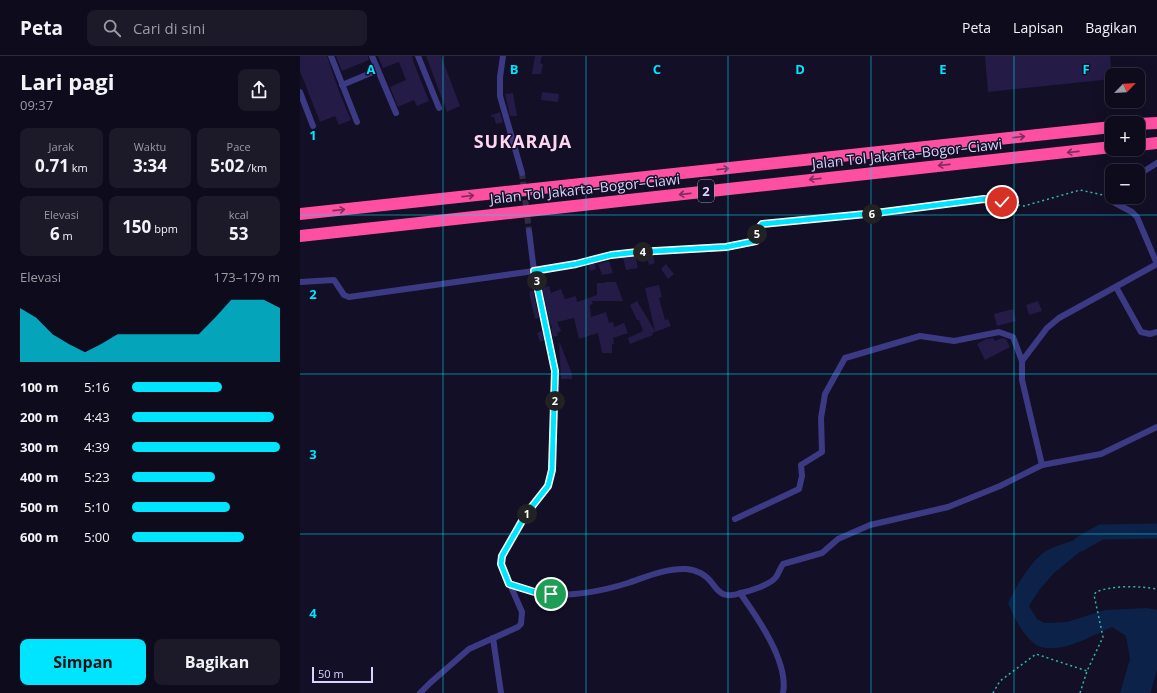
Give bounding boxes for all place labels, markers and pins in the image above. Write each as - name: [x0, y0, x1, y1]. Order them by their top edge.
- pin: [985, 185, 1019, 219]
- pin: 6: [862, 204, 882, 224]
- pin: 5: [747, 224, 767, 244]
- pin: 4: [633, 242, 653, 262]
- pin: 3: [527, 271, 547, 291]
- pin: 2: [545, 391, 565, 411]
- pin: 1: [517, 504, 537, 524]
- pin: [534, 577, 568, 611]

